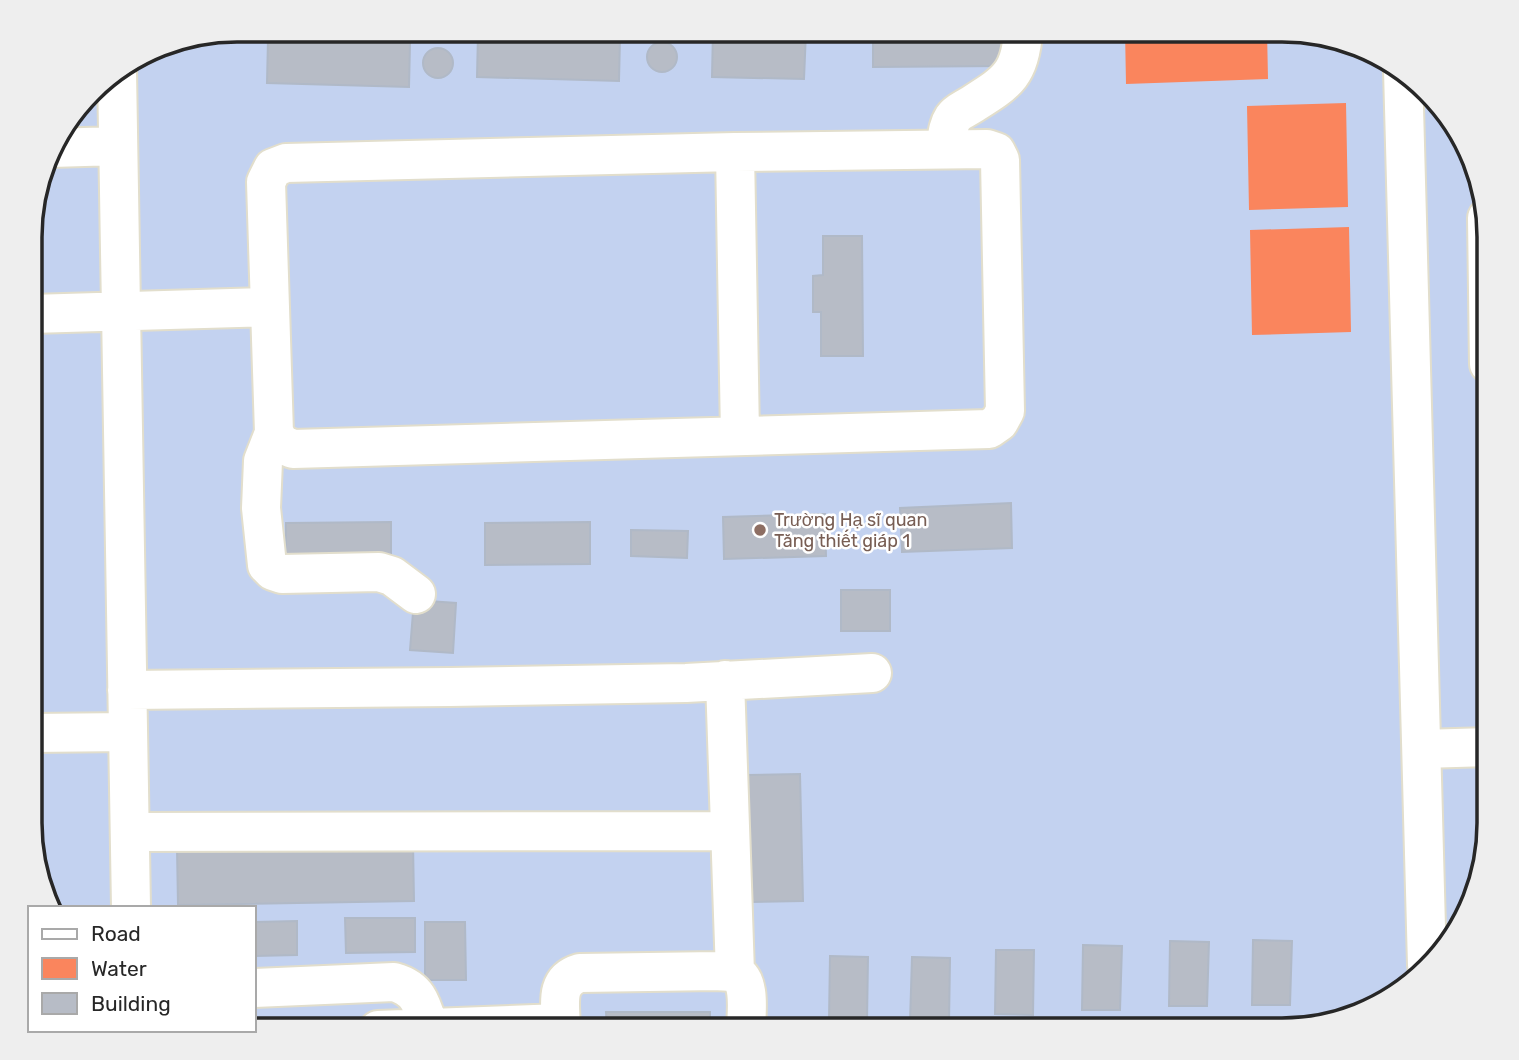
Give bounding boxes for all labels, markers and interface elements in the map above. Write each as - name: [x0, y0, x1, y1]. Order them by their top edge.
- place label: Trường Hạ sĩ quan Tăng thiết giáp 1: [774, 509, 927, 552]
- marker: Trường Hạ sĩ quan Tăng thiết giáp 1: [752, 522, 768, 538]
- legend: [28, 906, 256, 1032]
- text: Road: [91, 921, 141, 946]
- text: Water: [91, 956, 147, 981]
- text: Building: [91, 991, 171, 1016]

